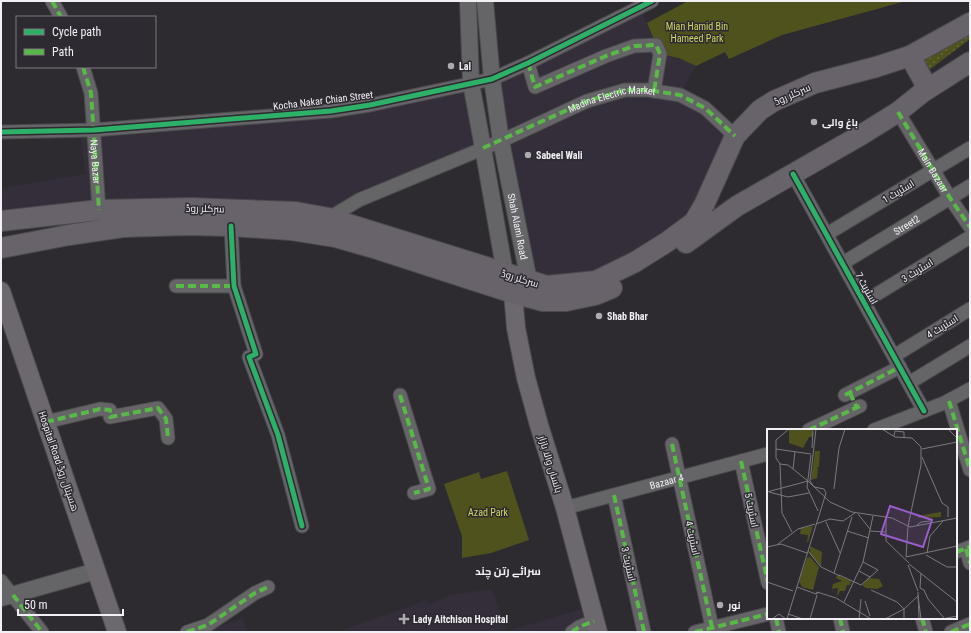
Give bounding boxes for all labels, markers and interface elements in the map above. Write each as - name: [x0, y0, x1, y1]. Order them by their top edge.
- legend: [16, 16, 156, 68]
- park label: Mian Hamid Bin Hameed Park: [666, 21, 728, 44]
- text: Cycle path: [52, 25, 102, 39]
- text: Path: [52, 45, 74, 59]
- marker: Lal: [446, 61, 456, 71]
- place label: Lal: [459, 61, 471, 72]
- street label: سرکلر روڈ: [772, 82, 812, 107]
- street label: Madina Electric Market: [566, 85, 656, 115]
- street label: Kocha Nakar Chian Street: [272, 89, 374, 112]
- marker: باغ والی: [809, 117, 819, 127]
- place label: باغ والی: [822, 117, 858, 130]
- street label: Naya Bazar: [88, 139, 102, 184]
- street label: Main Bazaar: [915, 147, 950, 194]
- marker: Sabeel Wali: [523, 150, 533, 160]
- place label: Sabeel Wali: [536, 150, 583, 161]
- street label: اسٹریٹ 1: [880, 178, 916, 205]
- street label: Shah Alami Road: [506, 192, 530, 260]
- street label: سرکلر روڈ: [186, 203, 224, 214]
- street label: Street2: [892, 213, 922, 237]
- street label: اسٹریٹ 3: [900, 256, 935, 284]
- street label: سرکلر روڈ: [500, 268, 540, 289]
- street label: اسٹریٹ 7: [853, 270, 880, 306]
- marker: Shab Bhar: [594, 311, 604, 321]
- place label: Shab Bhar: [607, 311, 649, 322]
- street label: اسٹریٹ 4: [925, 312, 960, 340]
- street label: Hospital Road ھسپتال روڈ: [35, 410, 81, 513]
- inset map: [767, 429, 957, 619]
- street label: بانساں والا بازار: [535, 433, 564, 494]
- street label: Bazaar 4: [649, 472, 685, 491]
- street label: اسٹریٹ 5: [742, 492, 761, 528]
- park label: Azad Park: [468, 507, 509, 518]
- street label: اسٹریٹ 4: [683, 520, 702, 556]
- street label: اسٹریٹ 3: [619, 546, 638, 582]
- district label: سرائے رتن چند: [475, 565, 541, 580]
- scale bar: [18, 591, 123, 617]
- text: 50 m: [24, 598, 48, 612]
- marker: نور: [715, 600, 725, 610]
- place label: نور: [727, 600, 741, 612]
- marker: Lady Aitchison Hospital: [398, 613, 410, 625]
- place label: Lady Aitchison Hospital: [413, 614, 508, 625]

